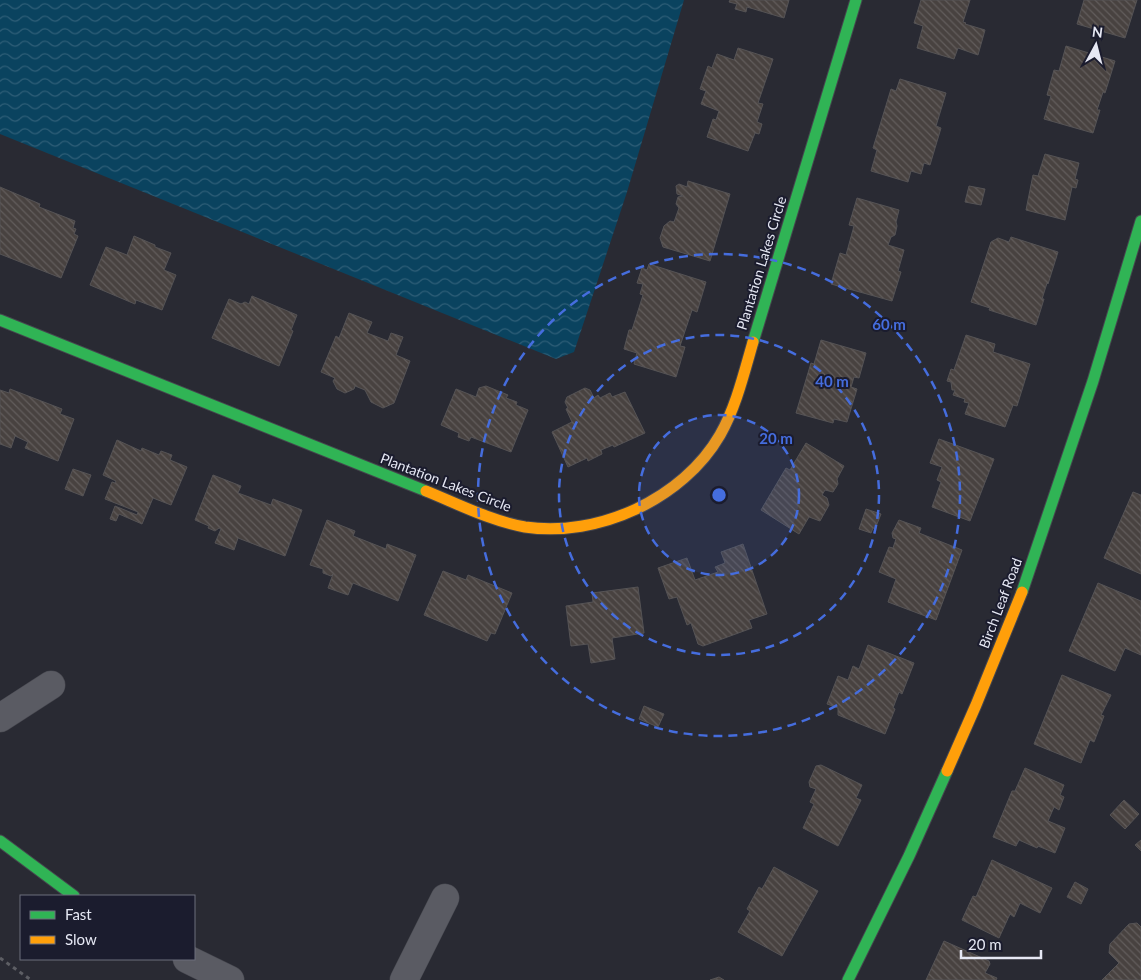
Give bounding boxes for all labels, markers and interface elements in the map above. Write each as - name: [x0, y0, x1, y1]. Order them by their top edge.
- north arrow: [1071, 20, 1121, 70]
- text: N: [1091, 23, 1104, 41]
- street label: Plantation Lakes Circle: [733, 194, 789, 332]
- text: 60 m: [872, 315, 906, 333]
- text: 40 m: [815, 372, 849, 390]
- text: 20 m: [759, 429, 793, 447]
- street label: Plantation Lakes Circle: [378, 449, 514, 515]
- centre of rings: [710, 486, 728, 504]
- street label: Birch Leaf Road: [975, 555, 1025, 651]
- legend: [20, 895, 195, 960]
- text: Fast: [65, 905, 92, 923]
- scale bar: [961, 928, 1041, 960]
- text: Slow: [65, 930, 97, 948]
- text: 20 m: [968, 935, 1002, 953]

